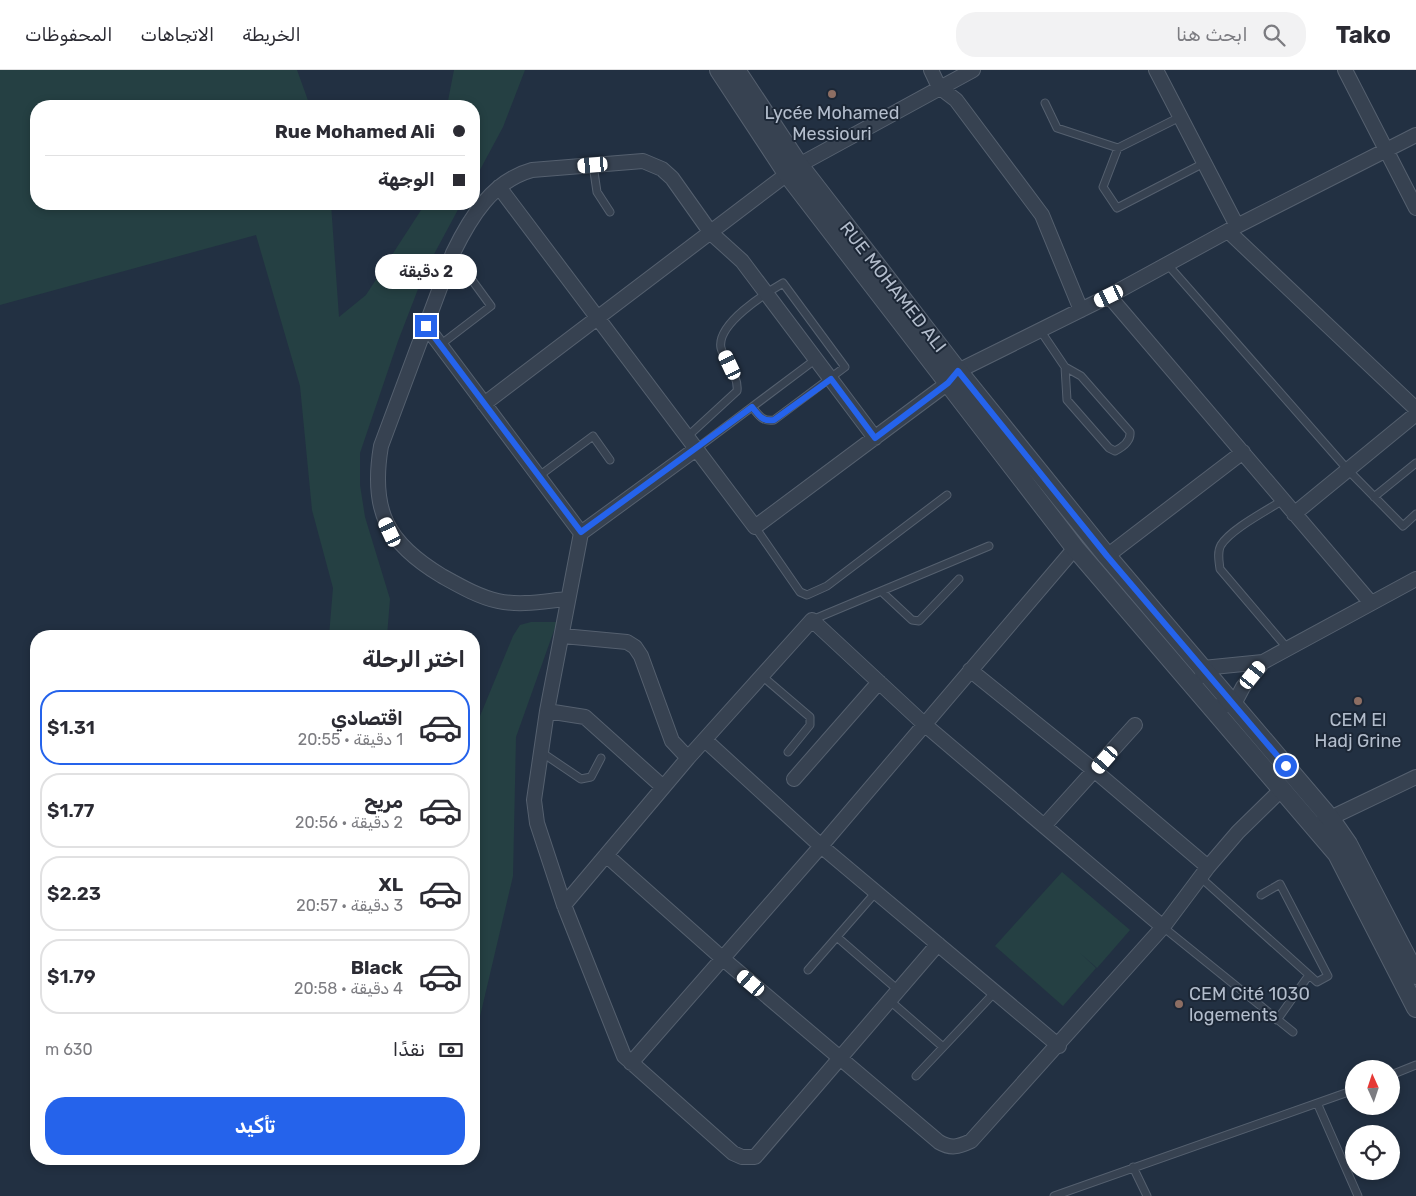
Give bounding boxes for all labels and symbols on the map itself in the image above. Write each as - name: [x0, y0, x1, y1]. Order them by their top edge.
- marker: Lycée Mohamed Messiouri: [826, 88, 838, 100]
- place label: Lycée Mohamed Messiouri: [765, 102, 899, 145]
- car: [577, 156, 608, 174]
- street label: RUE MOHAMED ALI: [835, 217, 951, 357]
- callout: 2 دقيقة: [375, 254, 477, 288]
- car: [1092, 283, 1125, 309]
- route end: [415, 315, 437, 337]
- car: [716, 348, 743, 382]
- car: [376, 515, 403, 549]
- car: [1237, 659, 1268, 691]
- marker: CEM El Hadj Grine: [1352, 695, 1364, 707]
- place label: CEM El Hadj Grine: [1315, 709, 1401, 752]
- car: [1089, 744, 1120, 776]
- route start: [1275, 755, 1297, 777]
- car: [734, 967, 767, 999]
- place label: CEM Cité 1030 logements: [1189, 983, 1310, 1026]
- marker: CEM Cité 1030 logements: [1173, 998, 1185, 1010]
- north arrow: [1345, 1060, 1400, 1115]

